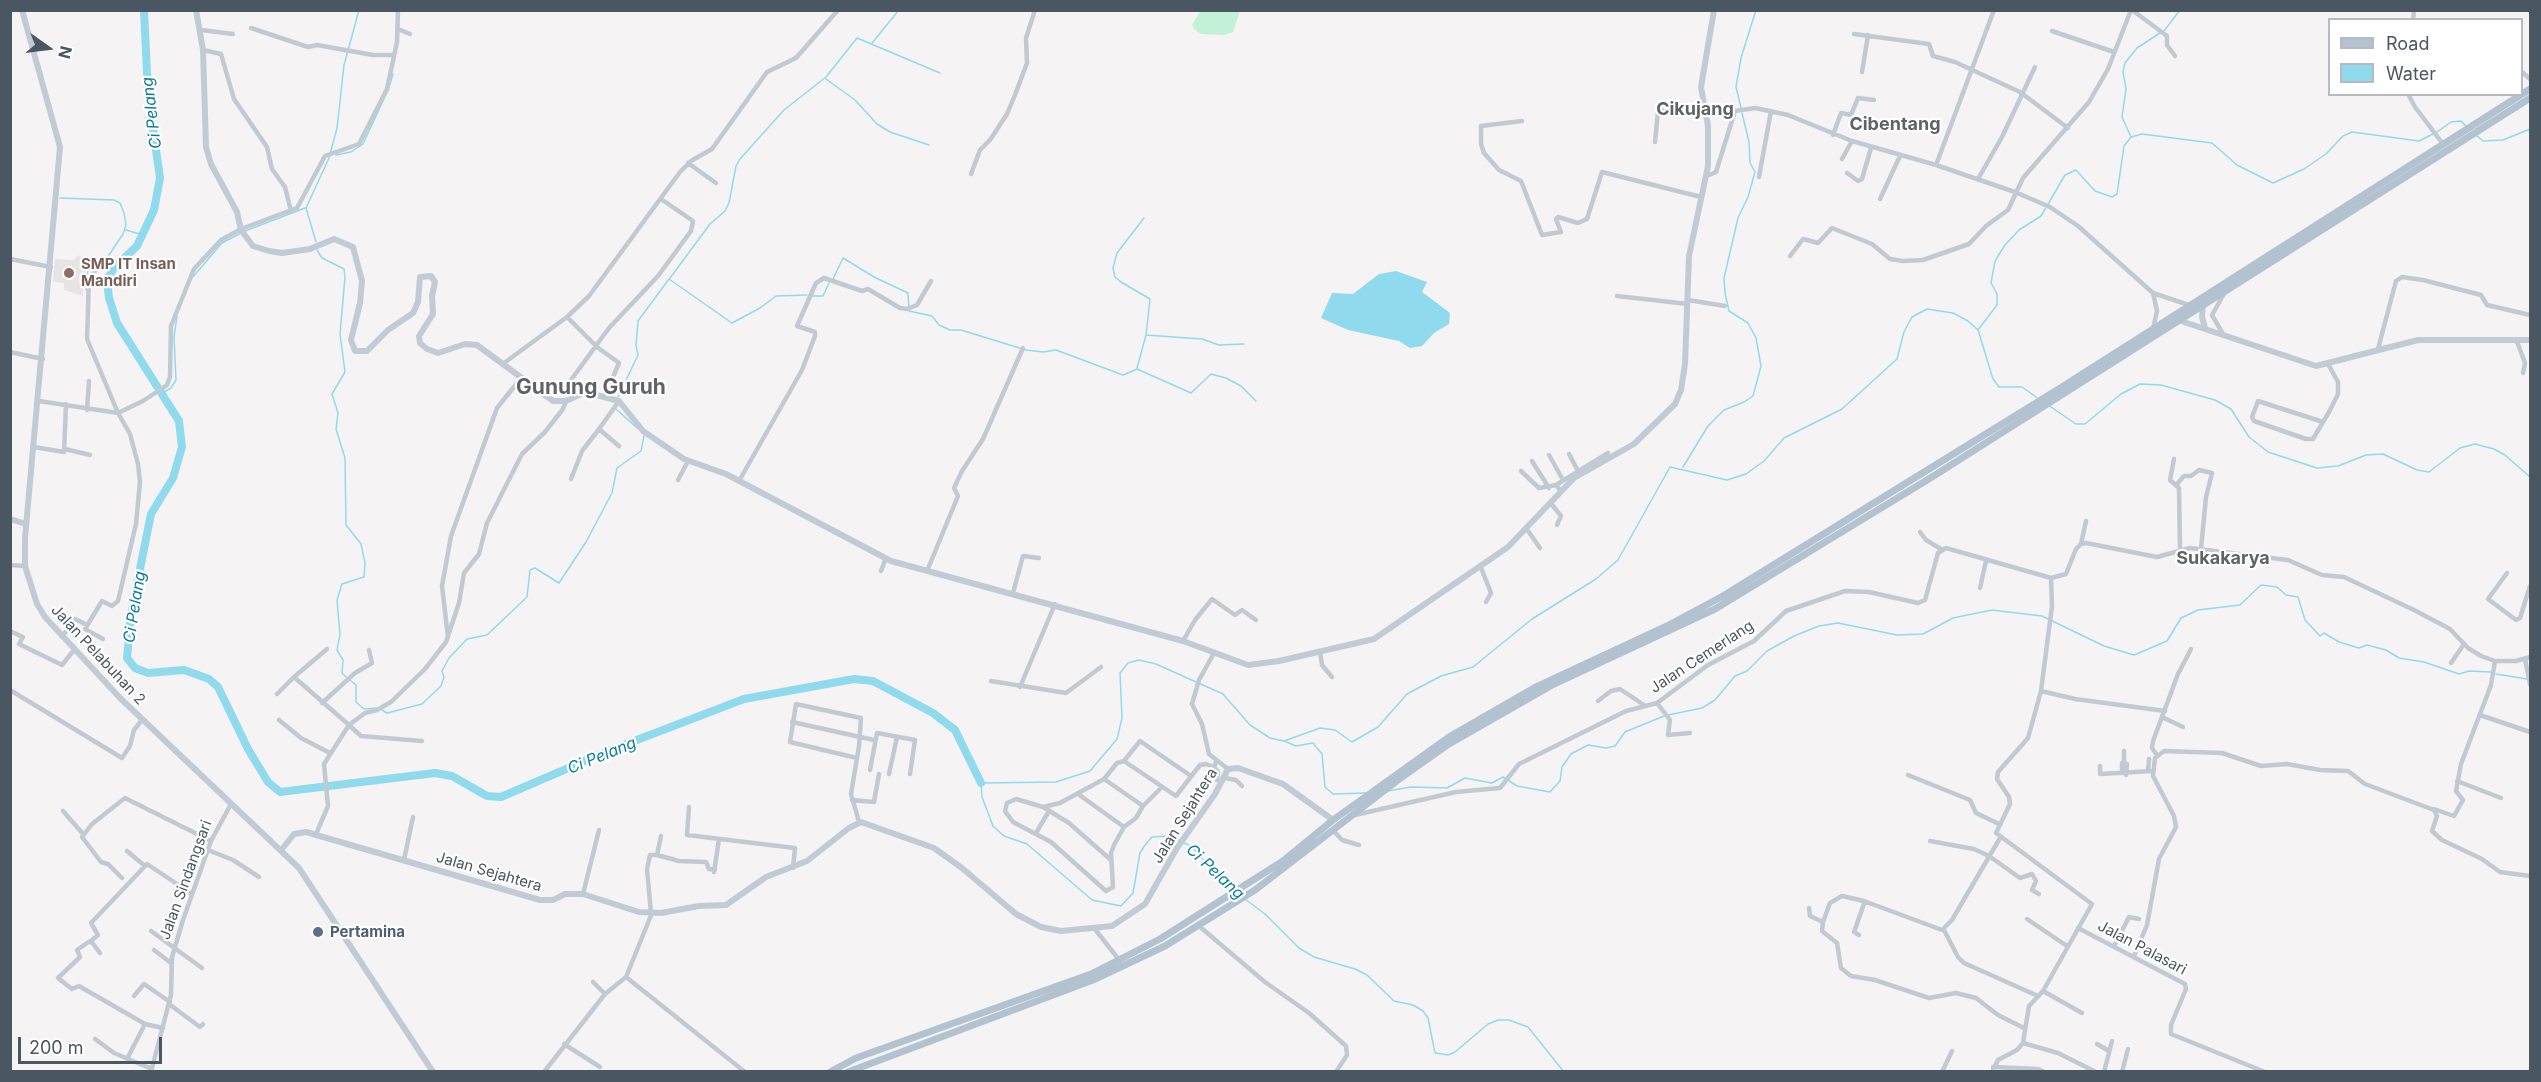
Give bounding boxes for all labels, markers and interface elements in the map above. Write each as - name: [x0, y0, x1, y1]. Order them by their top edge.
- north arrow: [18, 18, 78, 78]
- legend: [2328, 18, 2523, 96]
- text: Road: [2386, 33, 2429, 54]
- text: N: [54, 44, 77, 61]
- text: Water: [2386, 63, 2436, 84]
- water label: Ci Pelang: [138, 76, 166, 150]
- district label: Cikujang: [1656, 99, 1734, 121]
- district label: Cibentang: [1849, 114, 1941, 136]
- place label: SMP IT Insan Mandiri: [81, 255, 176, 290]
- marker: SMP IT Insan Mandiri: [62, 266, 76, 280]
- district label: Gunung Guruh: [516, 375, 666, 401]
- district label: Sukakarya: [2176, 548, 2270, 570]
- water label: Ci Pelang: [120, 570, 150, 644]
- street label: Jalan Pelabuhan 2: [47, 601, 149, 709]
- street label: Jalan Cemerlang: [1647, 617, 1757, 697]
- water label: Ci Pelang: [565, 734, 639, 778]
- street label: Jalan Sejahtera: [1148, 765, 1222, 867]
- street label: Jalan Sindangsari: [156, 818, 216, 942]
- water label: Ci Pelang: [1182, 840, 1248, 904]
- street label: Jalan Sejahtera: [434, 848, 544, 896]
- street label: Jalan Palasari: [2094, 917, 2190, 979]
- place label: Pertamina: [330, 923, 405, 941]
- marker: Pertamina: [311, 925, 325, 939]
- scale bar: [21, 1025, 165, 1063]
- text: 200 m: [29, 1037, 84, 1058]

